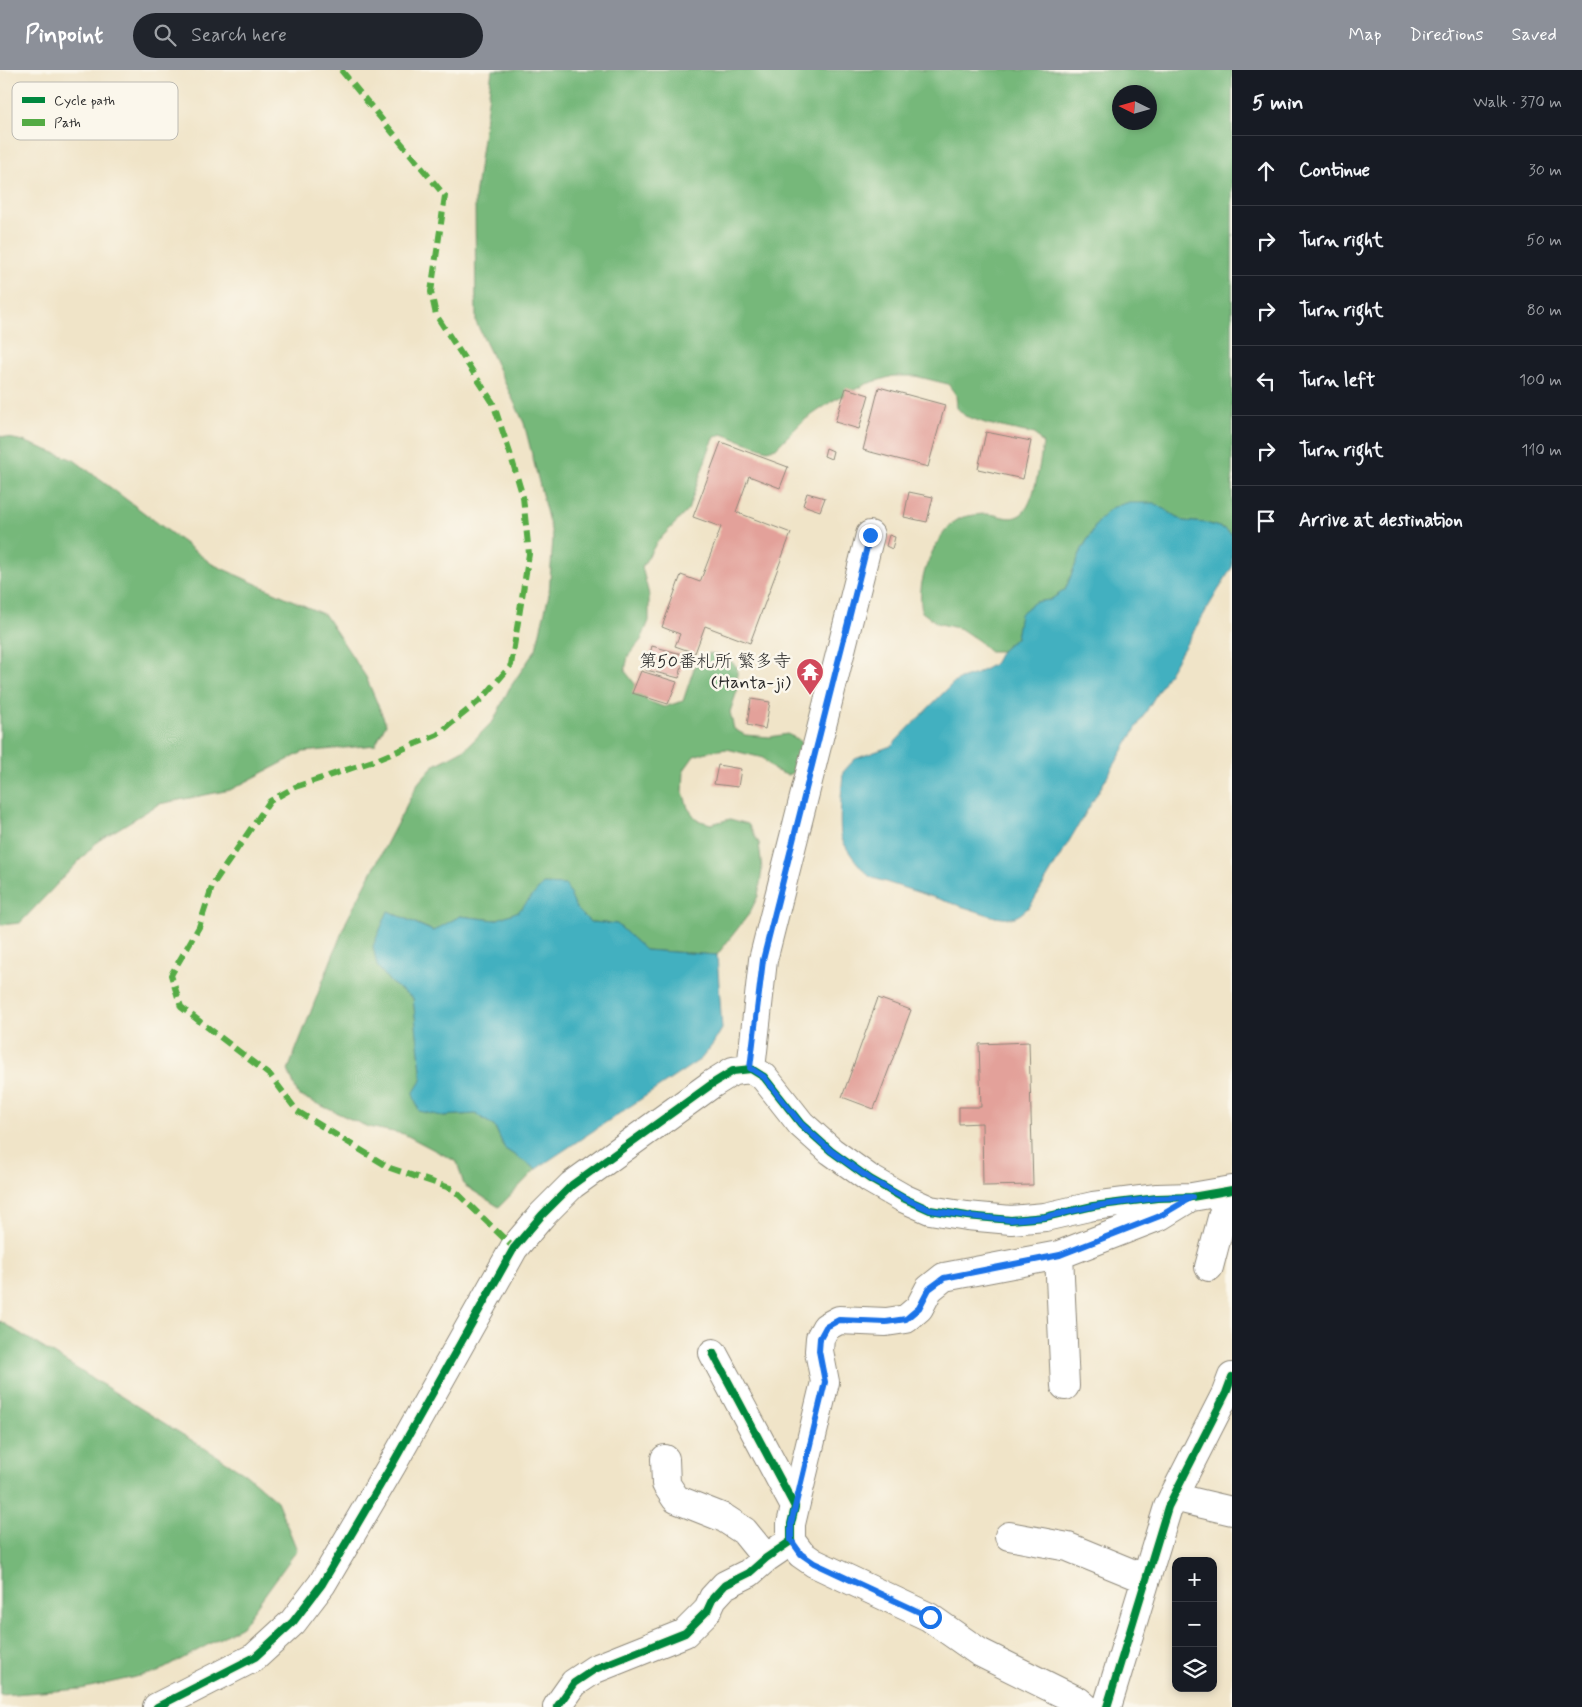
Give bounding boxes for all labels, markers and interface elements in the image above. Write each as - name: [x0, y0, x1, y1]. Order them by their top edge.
- search box: [133, 13, 483, 58]
- text: Pinpoint: [25, 20, 103, 51]
- icon: search: [151, 21, 179, 49]
- text: Search here: [191, 23, 287, 48]
- text: Map: [1349, 23, 1382, 47]
- text: Directions: [1410, 23, 1484, 47]
- text: Saved: [1512, 23, 1557, 47]
- legend: [12, 82, 178, 140]
- north arrow: [1112, 85, 1157, 130]
- text: 5 min: [1252, 89, 1304, 117]
- text: Cycle path: [54, 92, 115, 110]
- text: Walk · 370 m: [1473, 92, 1562, 113]
- text: Path: [54, 114, 81, 132]
- icon: ahead: [1252, 157, 1280, 185]
- text: Continue: [1299, 158, 1370, 183]
- text: 30 m: [1529, 160, 1562, 181]
- icon: right: [1252, 227, 1280, 255]
- text: Turn right: [1299, 228, 1383, 253]
- text: 50 m: [1526, 230, 1562, 251]
- icon: right: [1252, 297, 1280, 325]
- text: Turn right: [1299, 298, 1383, 323]
- text: 80 m: [1527, 300, 1562, 321]
- icon: left: [1252, 367, 1280, 395]
- text: Turn left: [1299, 368, 1375, 393]
- text: 100 m: [1519, 370, 1562, 391]
- icon: right: [1252, 437, 1280, 465]
- text: Turn right: [1299, 438, 1383, 463]
- text: 110 m: [1521, 440, 1562, 461]
- icon: arrive: [1252, 507, 1280, 535]
- text: Arrive at destination: [1299, 508, 1463, 533]
- route end: [859, 524, 882, 547]
- place label: 第50番札所 繁多寺 (Hanta-ji): [639, 650, 792, 695]
- temple icon: 第50番札所 繁多寺 (Hanta-ji): [795, 657, 825, 696]
- map controls: [1172, 1557, 1217, 1692]
- button: +: [1172, 1557, 1217, 1602]
- button: −: [1172, 1602, 1217, 1647]
- route start: [919, 1606, 942, 1629]
- button: layers: [1172, 1647, 1217, 1692]

